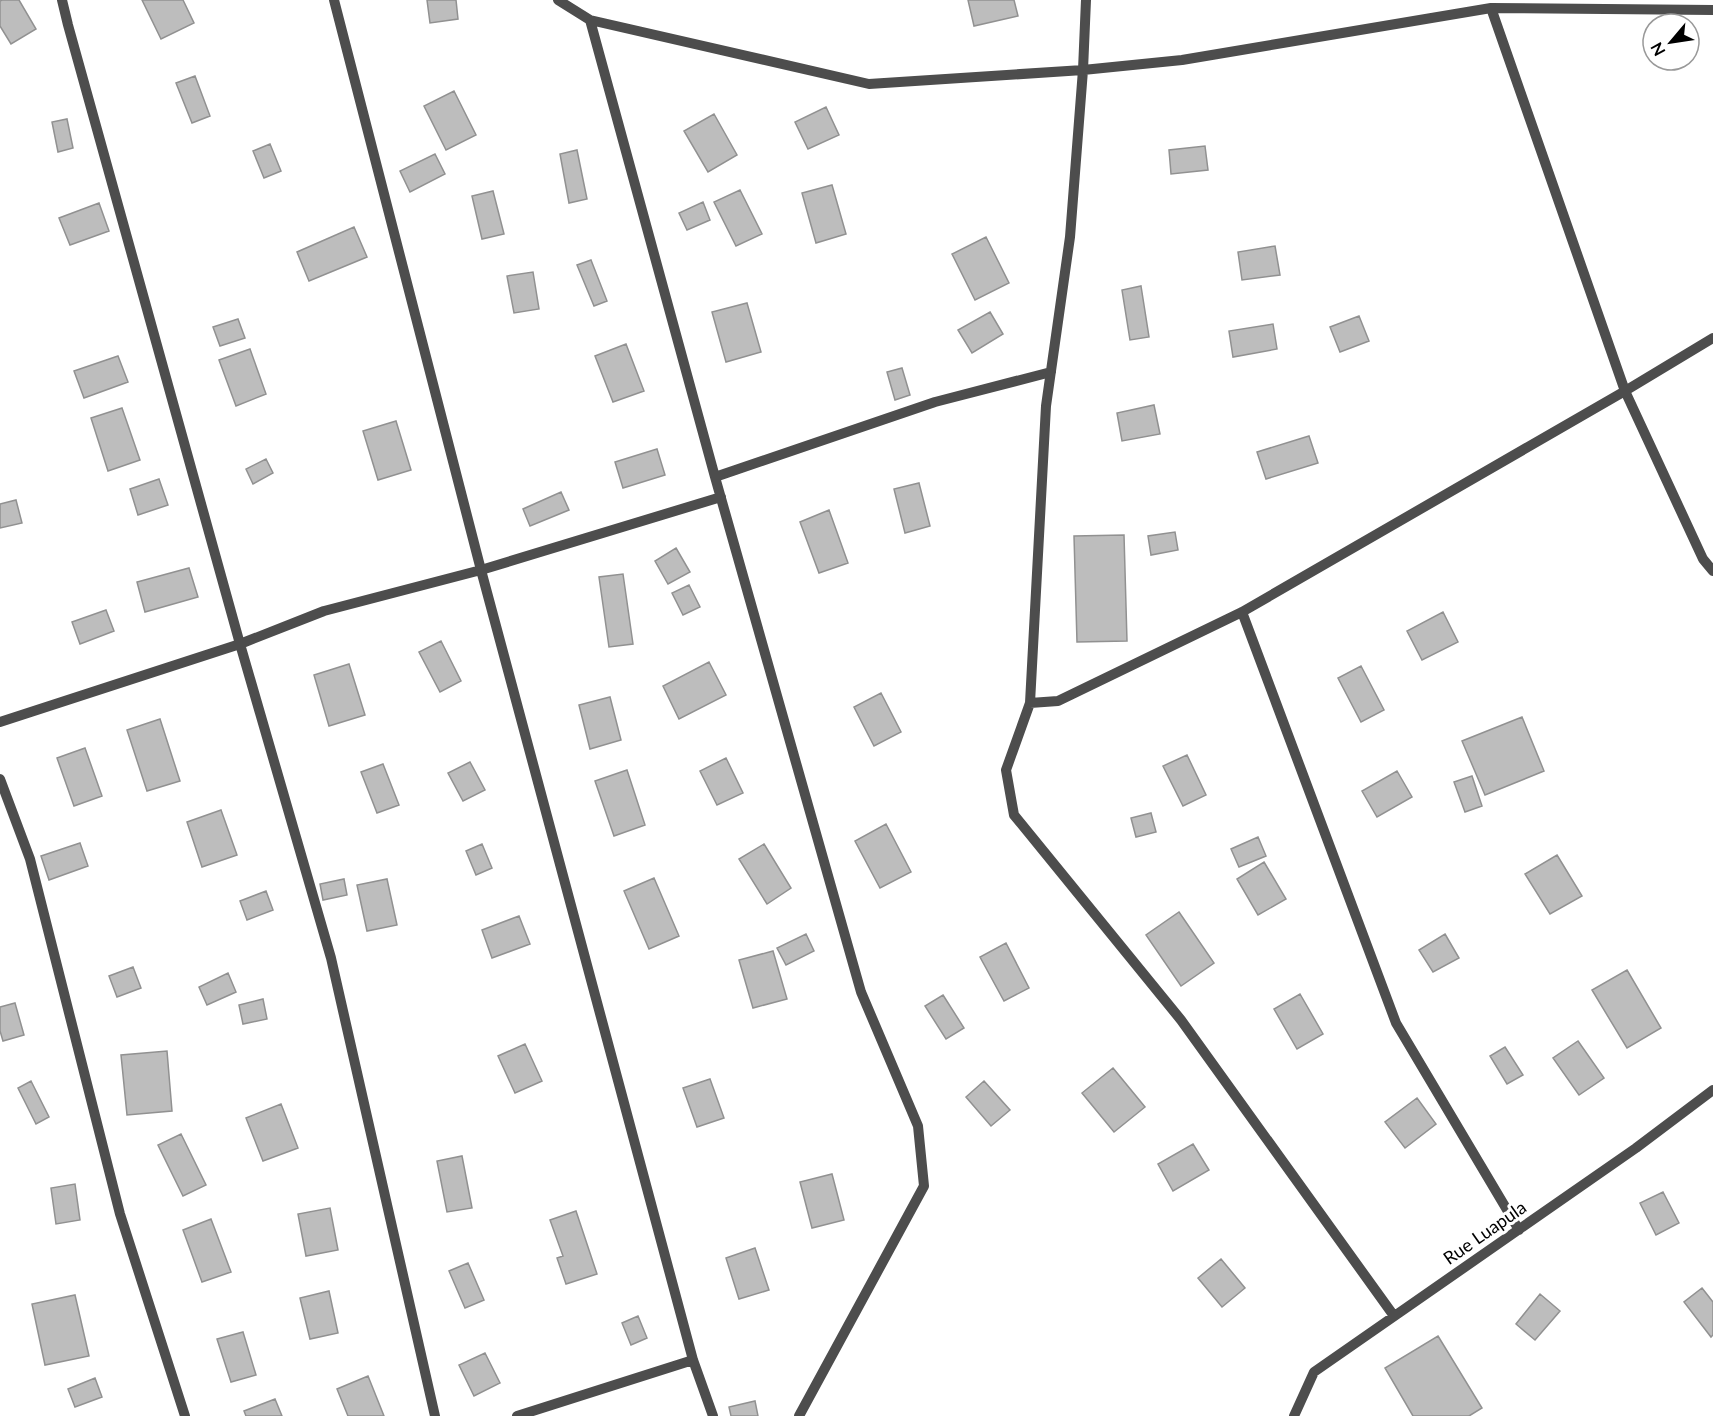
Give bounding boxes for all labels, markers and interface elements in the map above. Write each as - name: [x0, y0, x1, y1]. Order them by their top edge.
- north arrow: [1641, 12, 1701, 72]
- text: N: [1646, 40, 1669, 60]
- street label: Rue Luapula: [1439, 1196, 1530, 1269]

